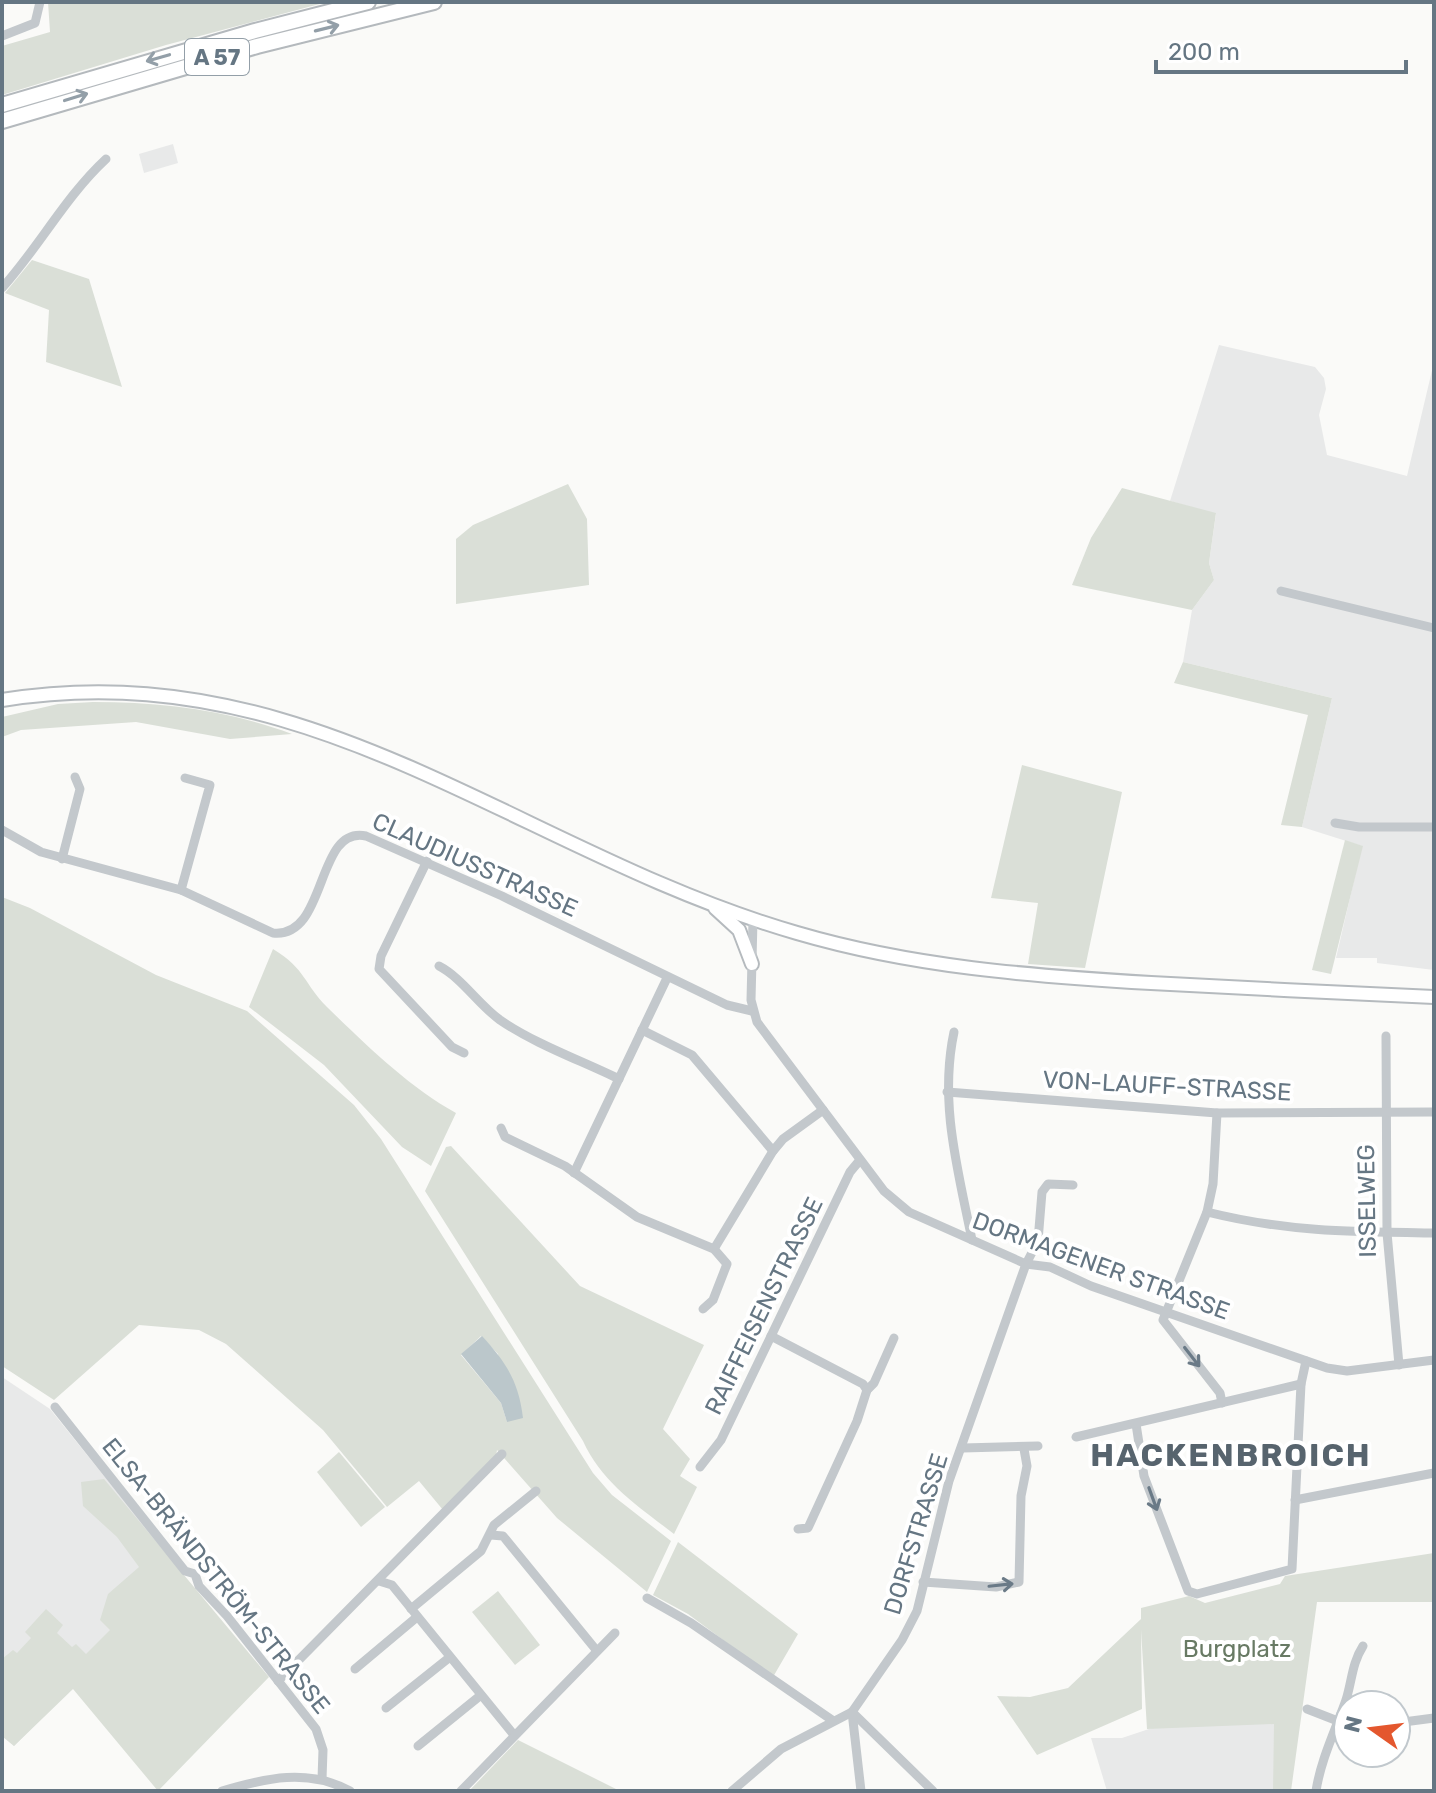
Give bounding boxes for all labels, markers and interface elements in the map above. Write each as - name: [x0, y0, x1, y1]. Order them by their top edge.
- one-way arrow: [314, 20, 339, 35]
- scale bar: [1156, 24, 1406, 74]
- text: 200 m: [1168, 38, 1240, 66]
- road number: A 57: [185, 39, 249, 75]
- one-way arrow: [145, 51, 171, 66]
- one-way arrow: [63, 89, 89, 104]
- street label: CLAUDIUSSTRASSE: [368, 807, 582, 923]
- street label: VON-LAUFF-STRASSE: [1042, 1066, 1292, 1106]
- street label: ISSELWEG: [1352, 1144, 1382, 1258]
- street label: RAIFFEISENSTRASSE: [699, 1193, 829, 1419]
- street label: DORMAGENER STRASSE: [969, 1206, 1233, 1326]
- one-way arrow: [1183, 1346, 1201, 1367]
- street label: ELSA-BRÄNDSTRÖM-STRASSE: [96, 1433, 336, 1719]
- district label: HACKENBROICH: [1090, 1436, 1372, 1474]
- street label: DORFSTRASSE: [878, 1450, 954, 1618]
- one-way arrow: [1147, 1487, 1161, 1511]
- one-way arrow: [987, 1578, 1014, 1593]
- park label: Burgplatz: [1183, 1635, 1291, 1663]
- north arrow: [1332, 1689, 1412, 1769]
- text: N: [1338, 1713, 1368, 1735]

